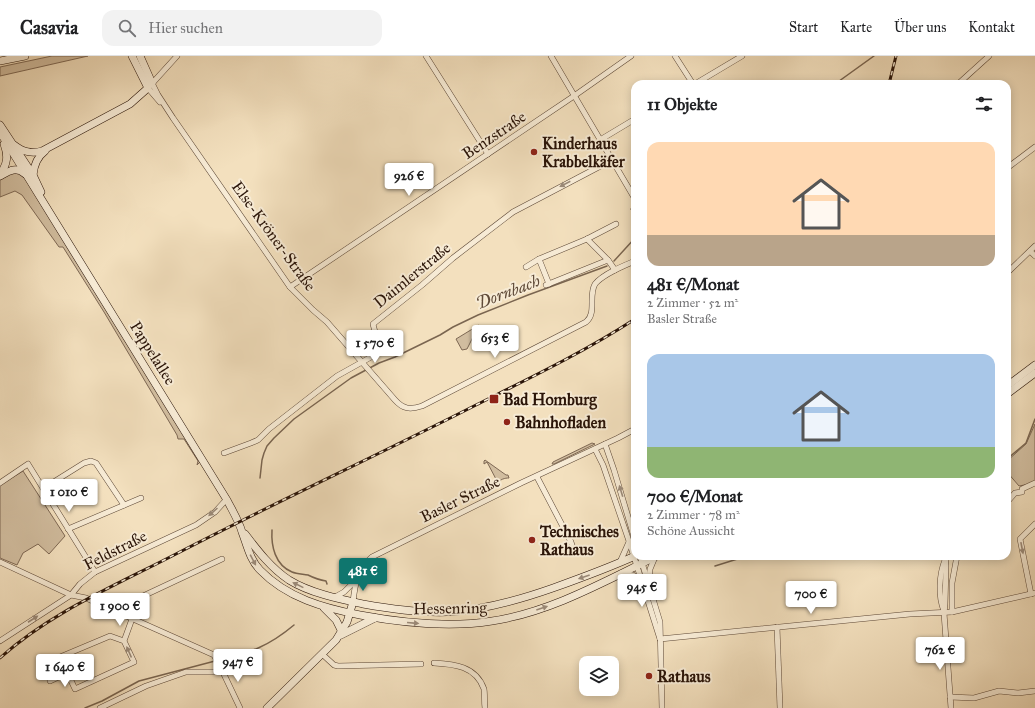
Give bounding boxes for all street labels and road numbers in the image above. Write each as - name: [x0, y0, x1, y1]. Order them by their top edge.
- street label: Benzstraße: [459, 107, 530, 163]
- street label: Else-Kröner-Straße: [228, 178, 320, 295]
- street label: Daimlerstraße: [370, 238, 455, 312]
- street label: Pappelallee: [126, 318, 180, 389]
- street label: Basler Straße: [417, 471, 503, 526]
- street label: Feldstraße: [80, 526, 150, 574]
- street label: Hessenring: [413, 598, 488, 619]

